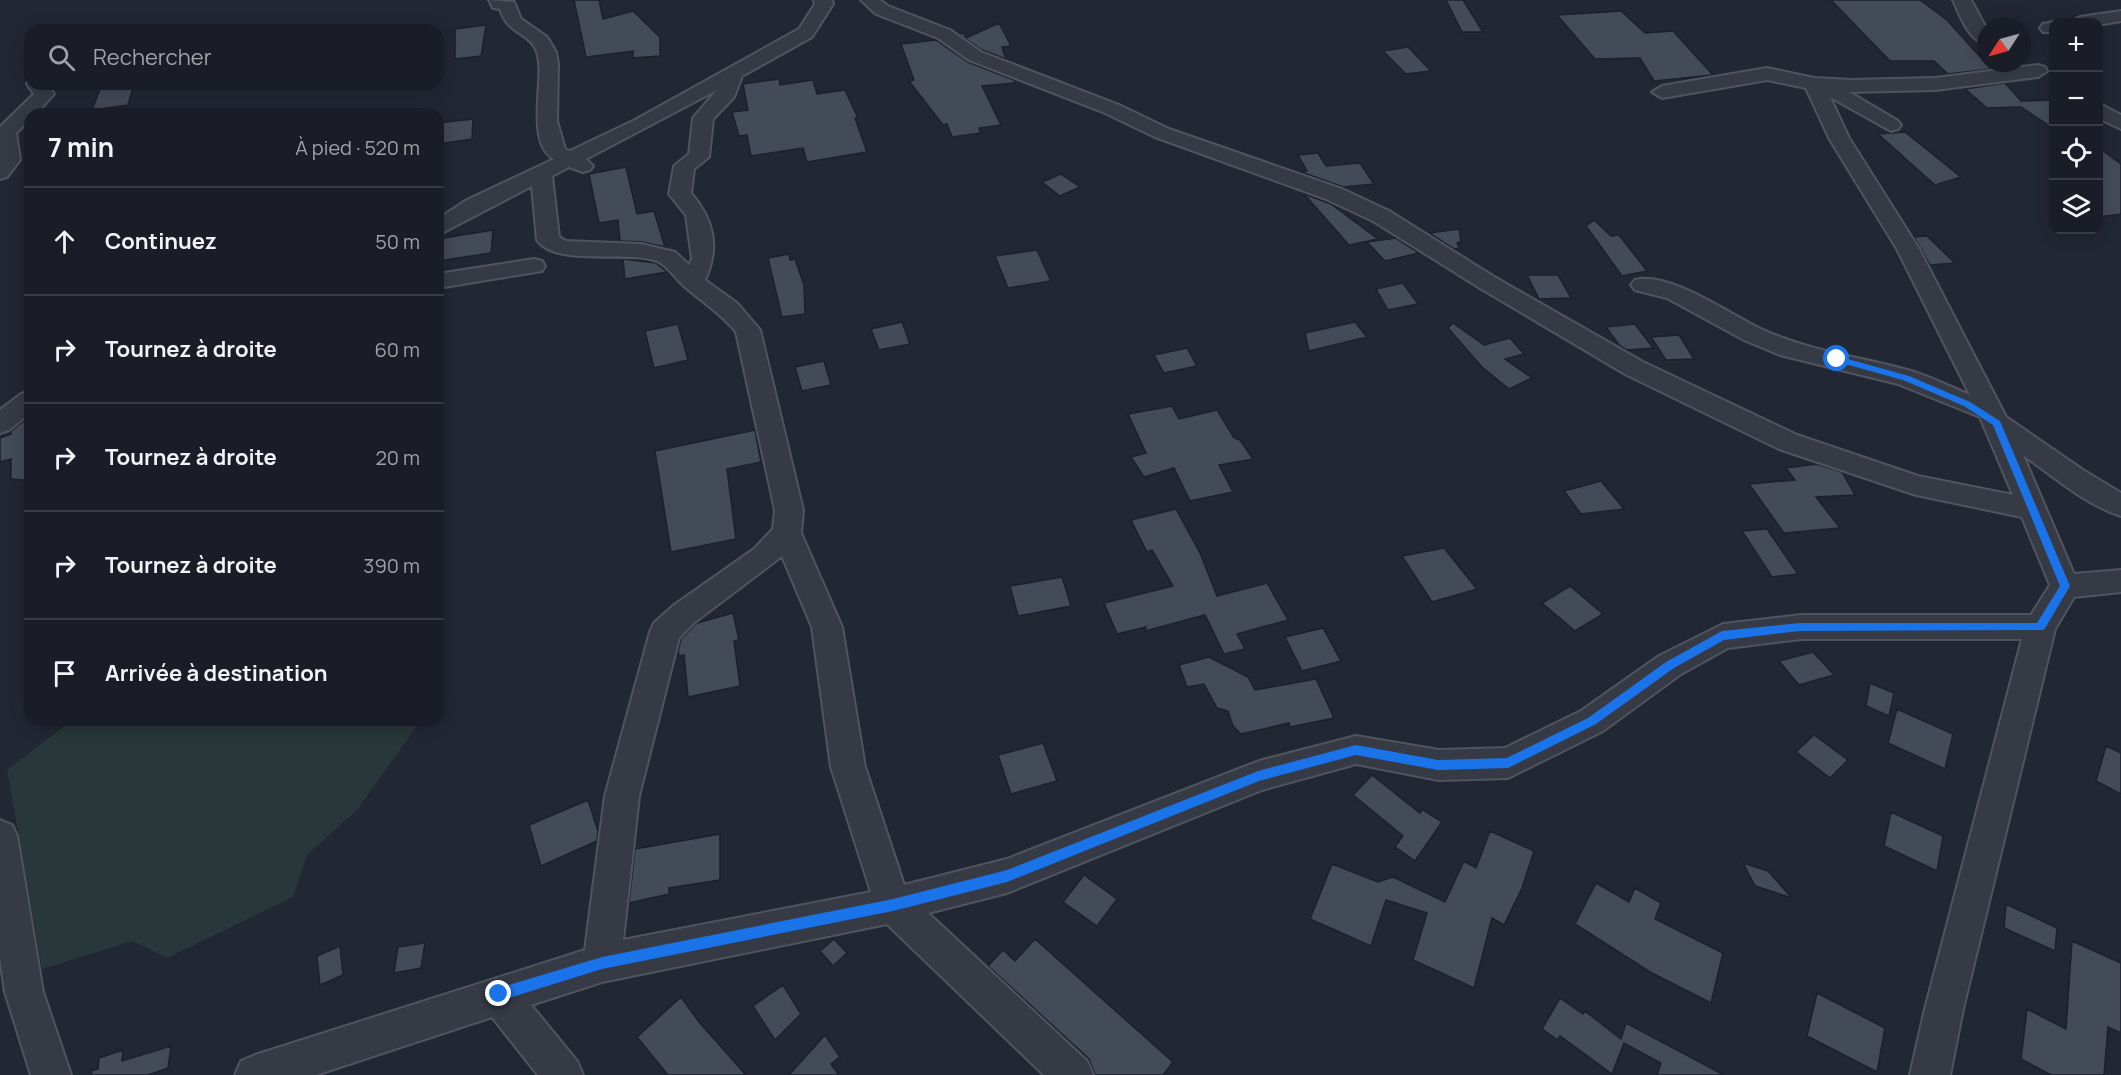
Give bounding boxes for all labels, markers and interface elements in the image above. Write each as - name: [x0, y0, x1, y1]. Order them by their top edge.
- north arrow: [1977, 18, 2031, 72]
- map controls: [2049, 18, 2103, 234]
- button: +: [2049, 18, 2103, 72]
- search box: [24, 24, 444, 90]
- icon: search: [45, 41, 78, 74]
- text: Rechercher: [93, 42, 212, 72]
- button: −: [2049, 72, 2103, 126]
- button: locate: [2049, 126, 2103, 180]
- text: 7 min: [48, 129, 114, 165]
- text: À pied · 520 m: [295, 134, 420, 161]
- button: layers: [2049, 180, 2103, 234]
- icon: ahead: [48, 225, 81, 258]
- text: Continuez: [105, 226, 217, 256]
- text: 50 m: [375, 228, 420, 255]
- icon: right: [48, 333, 81, 366]
- text: Tournez à droite: [105, 334, 277, 364]
- text: 60 m: [374, 336, 420, 363]
- route start: [1823, 345, 1849, 371]
- icon: right: [48, 441, 81, 474]
- text: Tournez à droite: [105, 442, 277, 472]
- text: 20 m: [375, 444, 420, 471]
- icon: right: [48, 549, 81, 582]
- text: Tournez à droite: [105, 550, 277, 580]
- text: 390 m: [363, 552, 420, 579]
- icon: arrive: [48, 657, 81, 690]
- text: Arrivée à destination: [105, 658, 328, 688]
- route end: [485, 980, 511, 1006]

